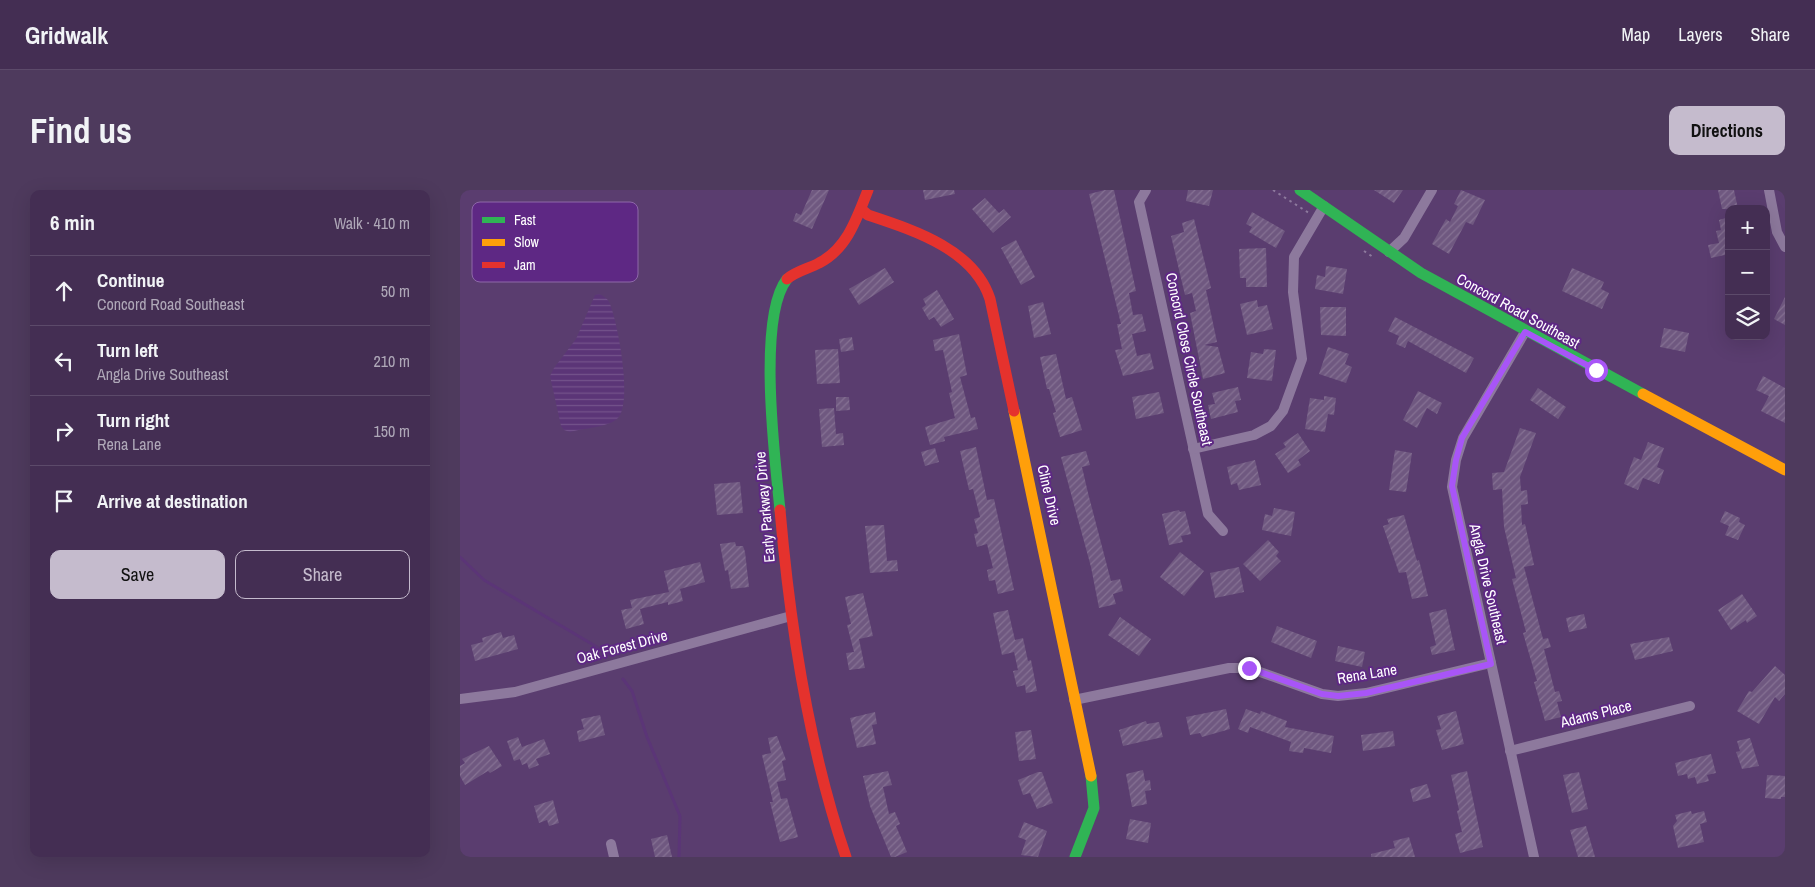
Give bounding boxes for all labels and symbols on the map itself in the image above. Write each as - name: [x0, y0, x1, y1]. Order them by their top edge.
- legend: [472, 202, 638, 282]
- text: Fast: [514, 211, 536, 229]
- text: Slow: [514, 233, 540, 251]
- text: Jam: [514, 256, 536, 274]
- street label: Concord Road Southeast: [1453, 268, 1584, 354]
- street label: Concord Close Circle Southeast: [1161, 271, 1218, 448]
- route start: [1585, 359, 1608, 382]
- street label: Early Parkway Drive: [749, 450, 780, 563]
- street label: Cline Drive: [1032, 463, 1067, 527]
- street label: Angla Drive Southeast: [1464, 521, 1513, 647]
- street label: Oak Forest Drive: [574, 624, 670, 669]
- route end: [1238, 657, 1261, 680]
- street label: Rena Lane: [1336, 658, 1398, 689]
- street label: Adams Place: [1557, 695, 1634, 733]

